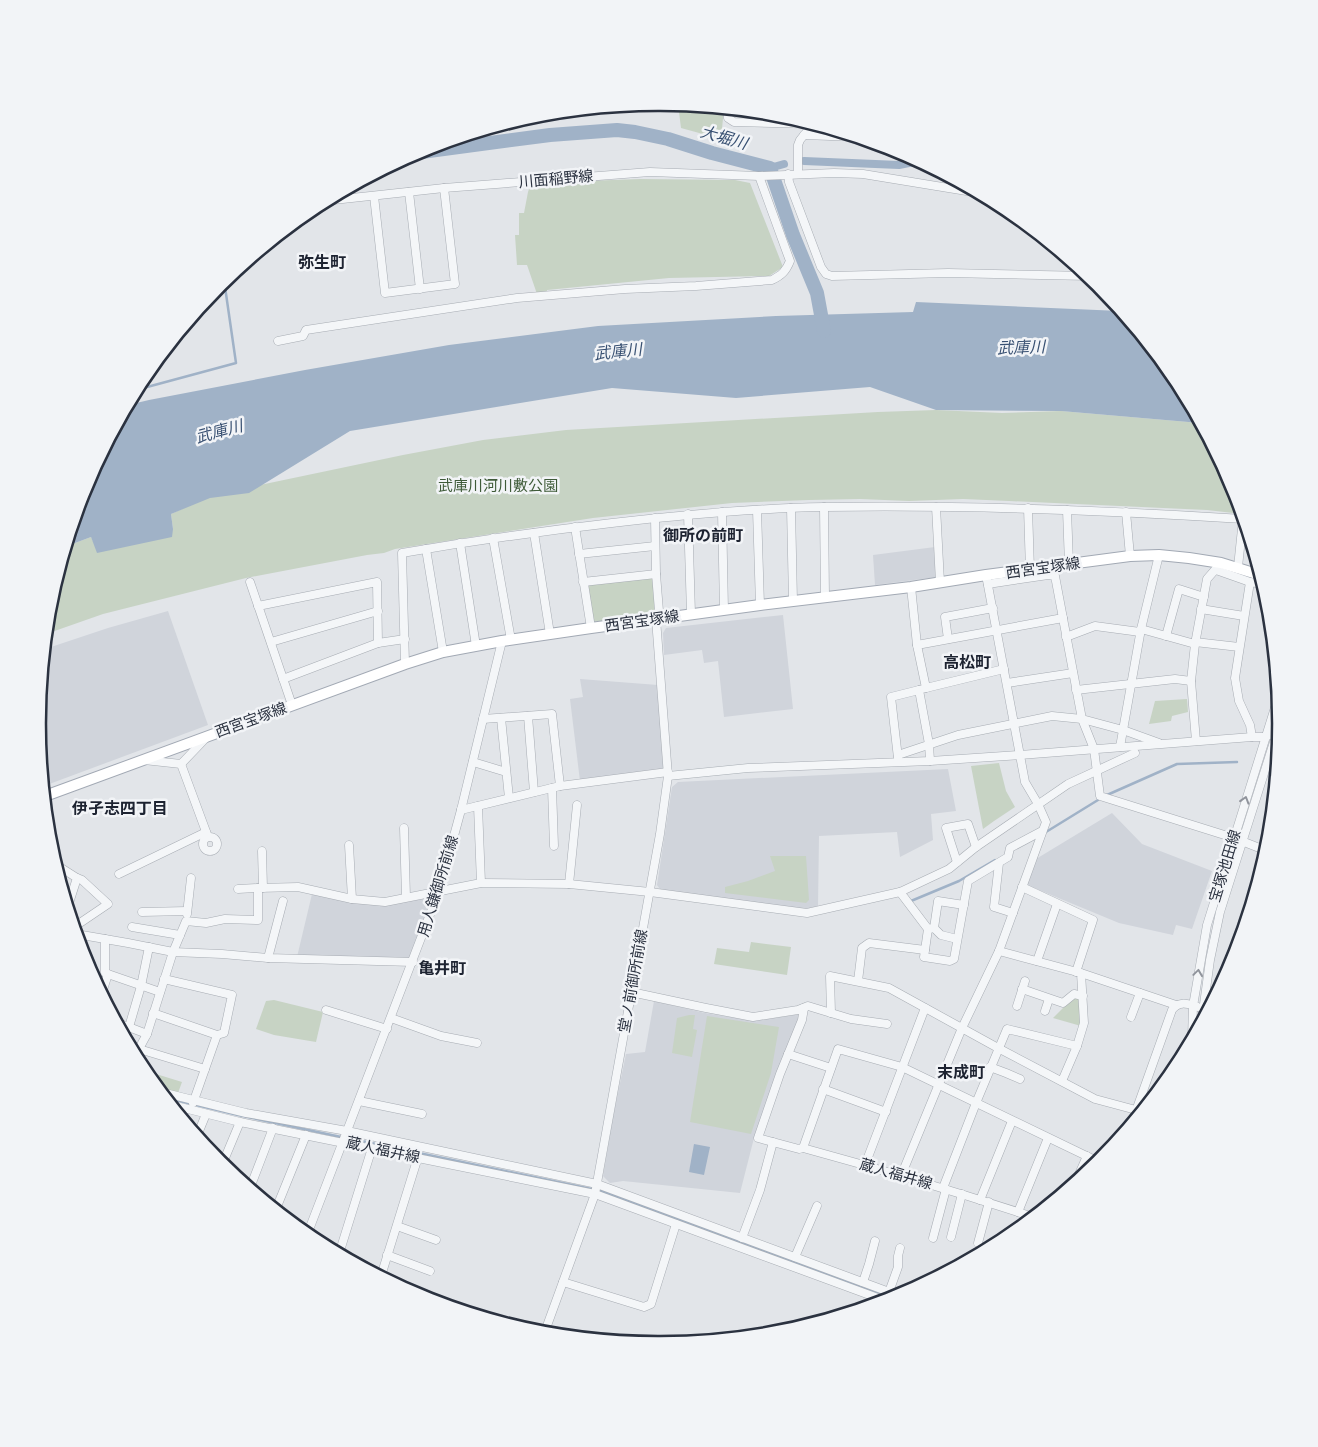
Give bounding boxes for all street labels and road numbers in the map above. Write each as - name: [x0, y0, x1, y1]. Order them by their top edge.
- street label: 川面稲野線: [518, 166, 594, 191]
- street label: 西宮宝塚線: [1004, 553, 1081, 582]
- street label: 西宮宝塚線: [603, 606, 680, 635]
- street label: 西宮宝塚線: [212, 698, 289, 741]
- street label: 宝塚池田線: [1204, 827, 1245, 905]
- street label: 用人鎌御所前線: [413, 833, 462, 939]
- street label: 堂ノ前御所前線: [614, 928, 651, 1034]
- street label: 蔵人福井線: [344, 1132, 422, 1167]
- street label: 蔵人福井線: [857, 1154, 935, 1193]

